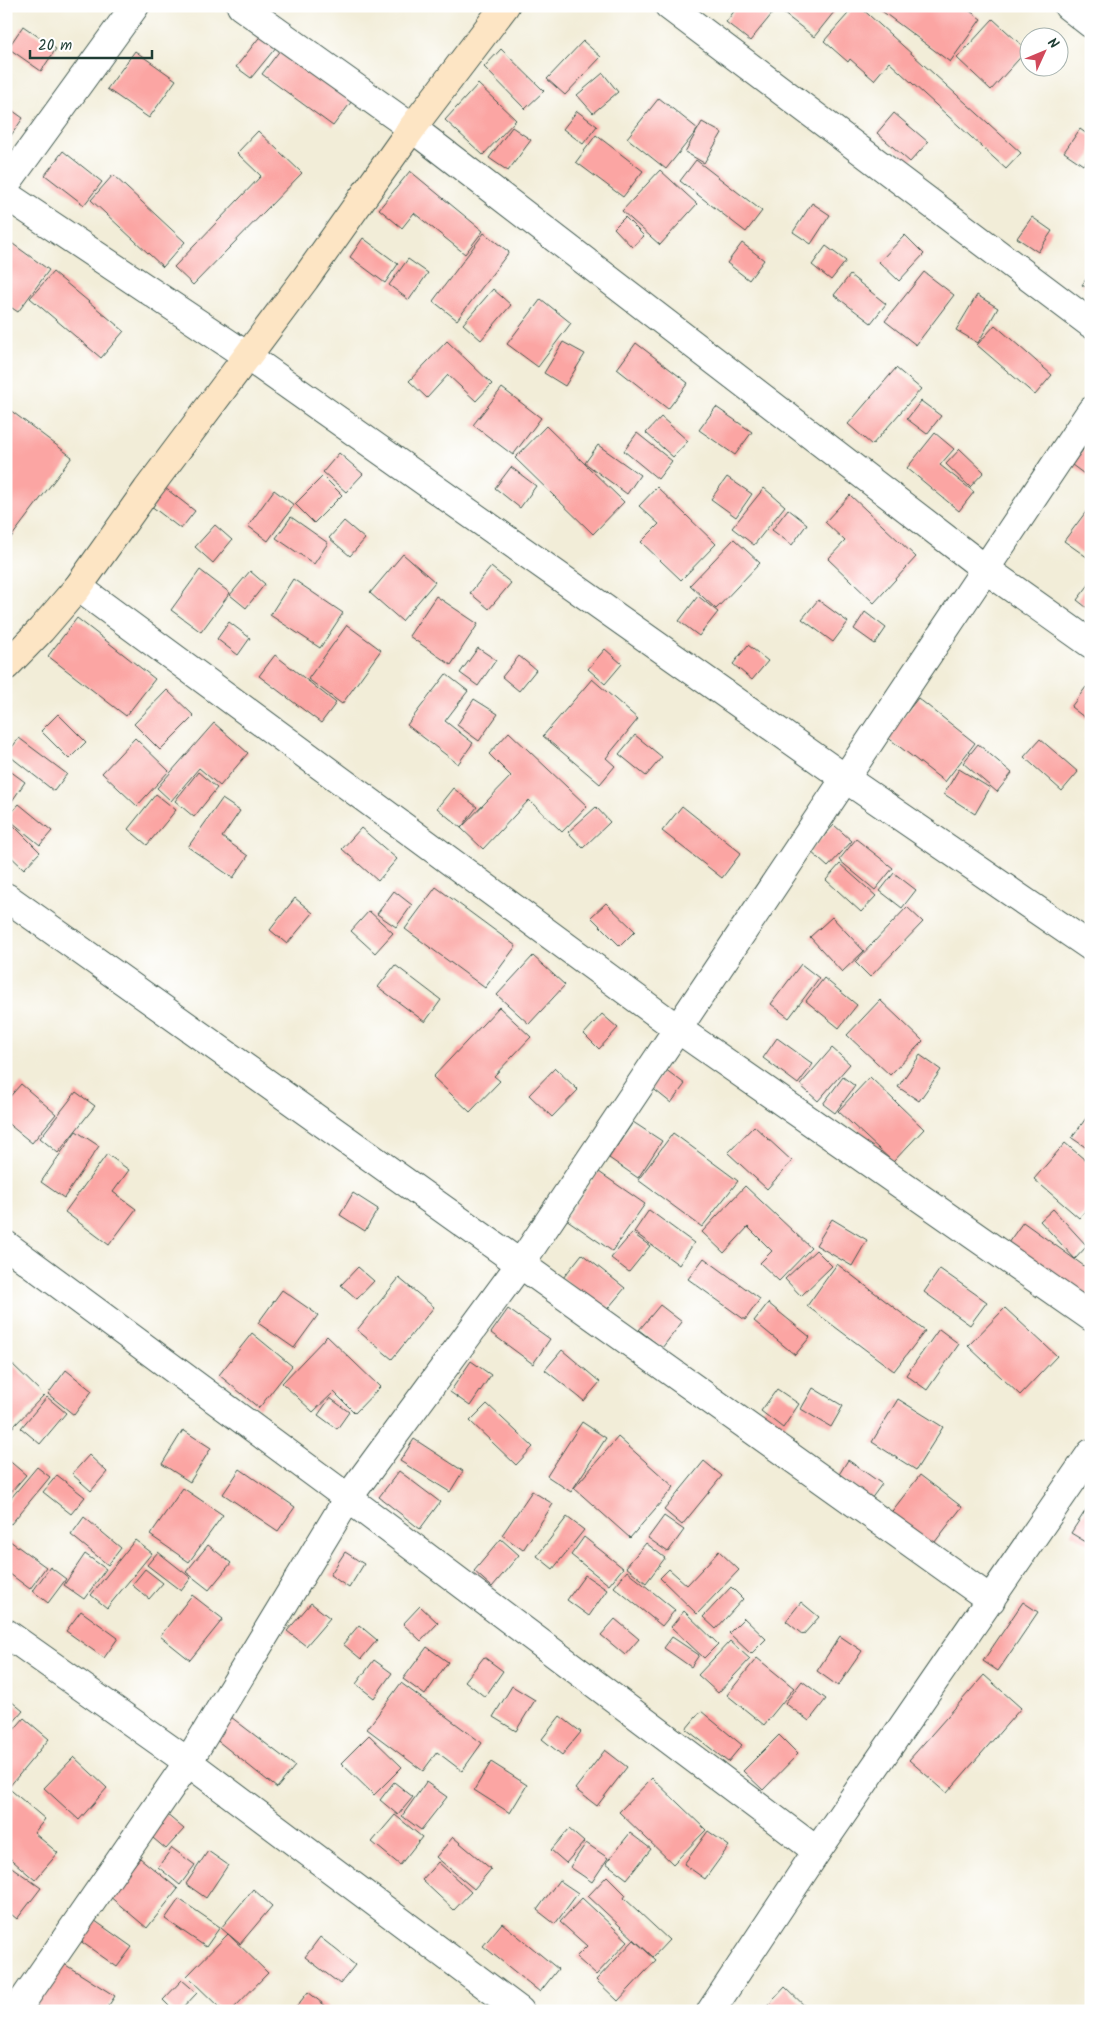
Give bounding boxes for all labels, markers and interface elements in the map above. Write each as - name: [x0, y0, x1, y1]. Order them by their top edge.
- scale bar: [30, 28, 152, 60]
- north arrow: [1020, 28, 1070, 78]
- text: N: [1042, 33, 1064, 55]
- text: 20 m: [38, 34, 72, 58]

